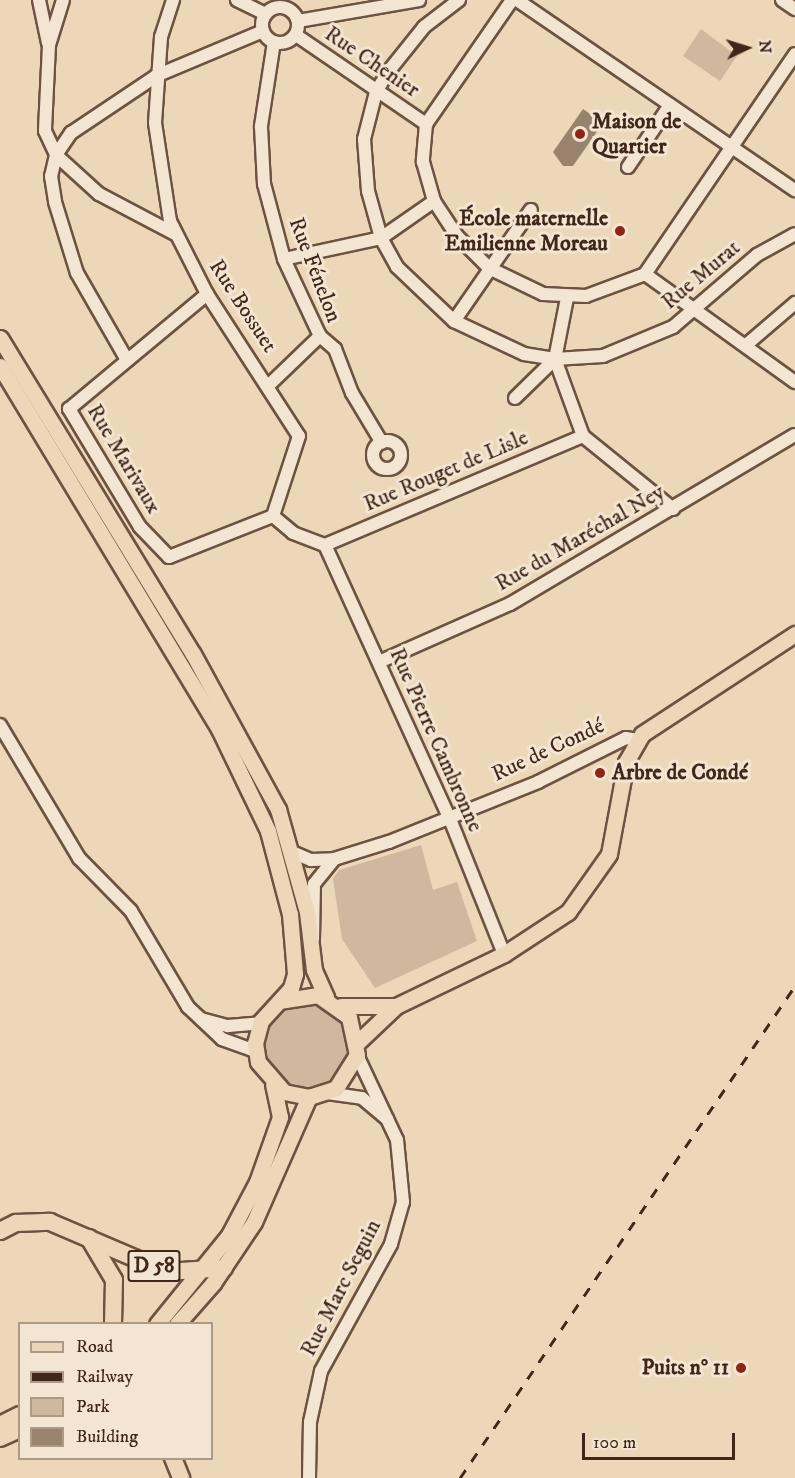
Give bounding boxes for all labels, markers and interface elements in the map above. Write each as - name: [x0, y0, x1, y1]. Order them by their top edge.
- north arrow: [717, 18, 777, 78]
- street label: Rue Chenier: [320, 21, 424, 103]
- text: N: [755, 39, 775, 54]
- place label: Maison de Quartier: [592, 108, 681, 160]
- marker: Maison de Quartier: [573, 127, 587, 141]
- place label: École maternelle Emilienne Moreau: [444, 205, 608, 256]
- street label: Rue Fénelon: [283, 214, 347, 326]
- marker: École maternelle Emilienne Moreau: [613, 224, 627, 238]
- street label: Rue Murat: [656, 235, 746, 315]
- street label: Rue Bossuet: [203, 255, 283, 357]
- street label: Rue Marivaux: [81, 400, 167, 518]
- street label: Rue Rouget de Lisle: [360, 424, 532, 518]
- street label: Rue du Maréchal Ney: [491, 479, 669, 597]
- street label: Rue Pierre Cambronne: [384, 644, 488, 836]
- street label: Rue de Condé: [488, 713, 608, 787]
- place label: Arbre de Condé: [612, 760, 748, 786]
- marker: Arbre de Condé: [593, 766, 607, 780]
- street label: Rue Marc Seguin: [295, 1215, 387, 1361]
- road number: D 58: [127, 1248, 181, 1284]
- legend: [18, 1322, 213, 1460]
- text: Road: [76, 1336, 113, 1358]
- place label: Puits n° 11: [642, 1355, 729, 1381]
- marker: Puits n° 11: [734, 1361, 748, 1375]
- text: Railway: [76, 1366, 133, 1388]
- text: Park: [76, 1396, 110, 1418]
- scale bar: [585, 1421, 738, 1459]
- text: Building: [76, 1426, 138, 1448]
- text: 100 m: [593, 1432, 636, 1454]

